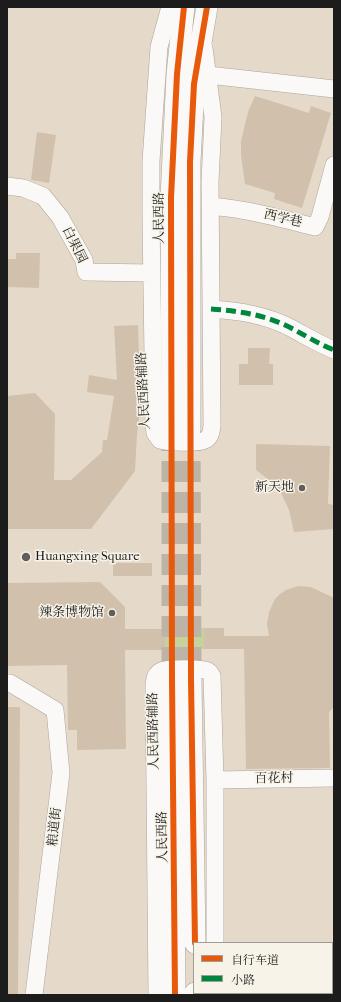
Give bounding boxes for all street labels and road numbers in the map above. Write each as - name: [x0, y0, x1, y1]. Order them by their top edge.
- street label: 人民西路: [152, 192, 168, 244]
- street label: 西学巷: [262, 207, 304, 231]
- street label: 白果园: [58, 224, 90, 266]
- street label: 人民西路辅路: [134, 352, 154, 430]
- street label: 人民西路辅路: [146, 692, 162, 770]
- street label: 百花村: [254, 771, 294, 787]
- street label: 粮道街: [45, 807, 65, 847]
- street label: 人民西路: [155, 811, 171, 863]

